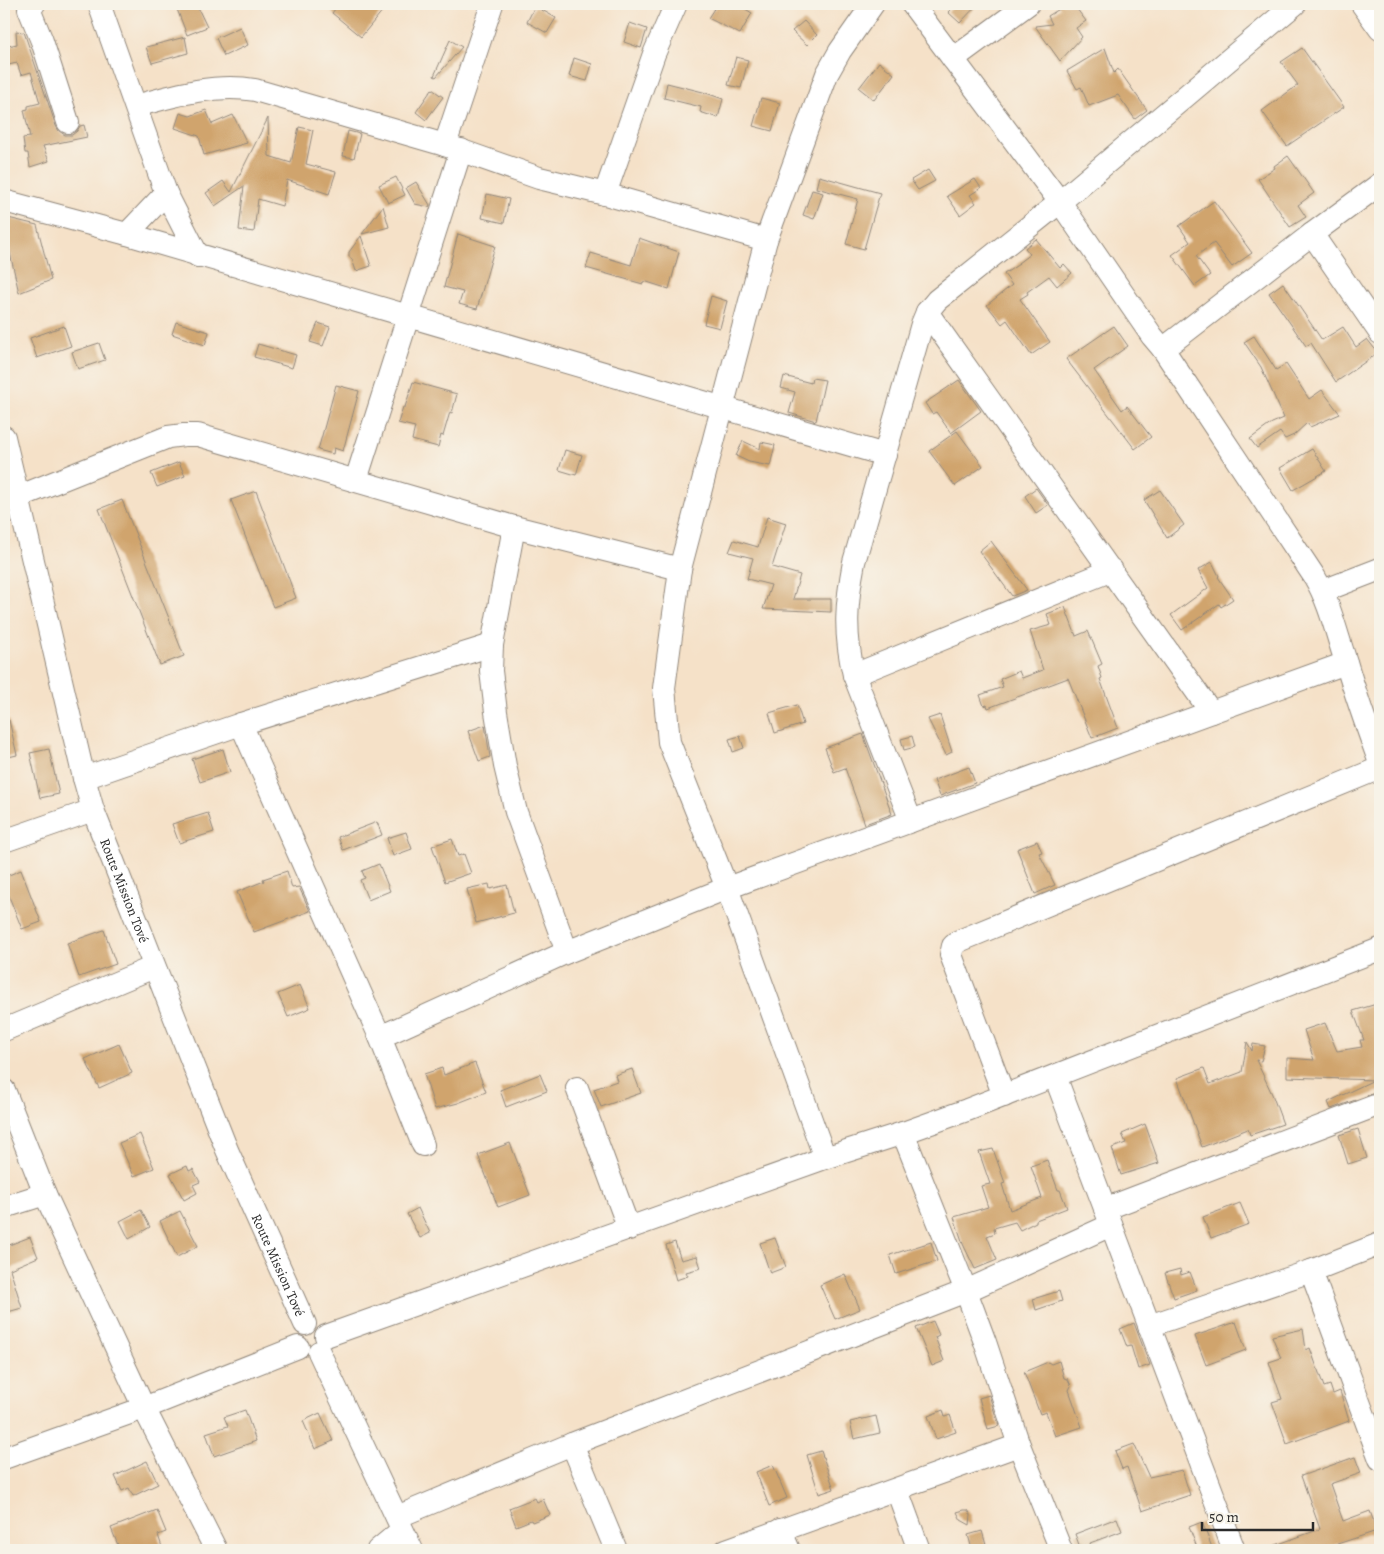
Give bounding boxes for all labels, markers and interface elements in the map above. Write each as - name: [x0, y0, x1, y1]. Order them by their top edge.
- street label: Route Mission Tové: [95, 836, 153, 946]
- street label: Route Mission Tové: [247, 1211, 309, 1320]
- scale bar: [1202, 1499, 1313, 1531]
- text: 50 m: [1209, 1507, 1239, 1527]

